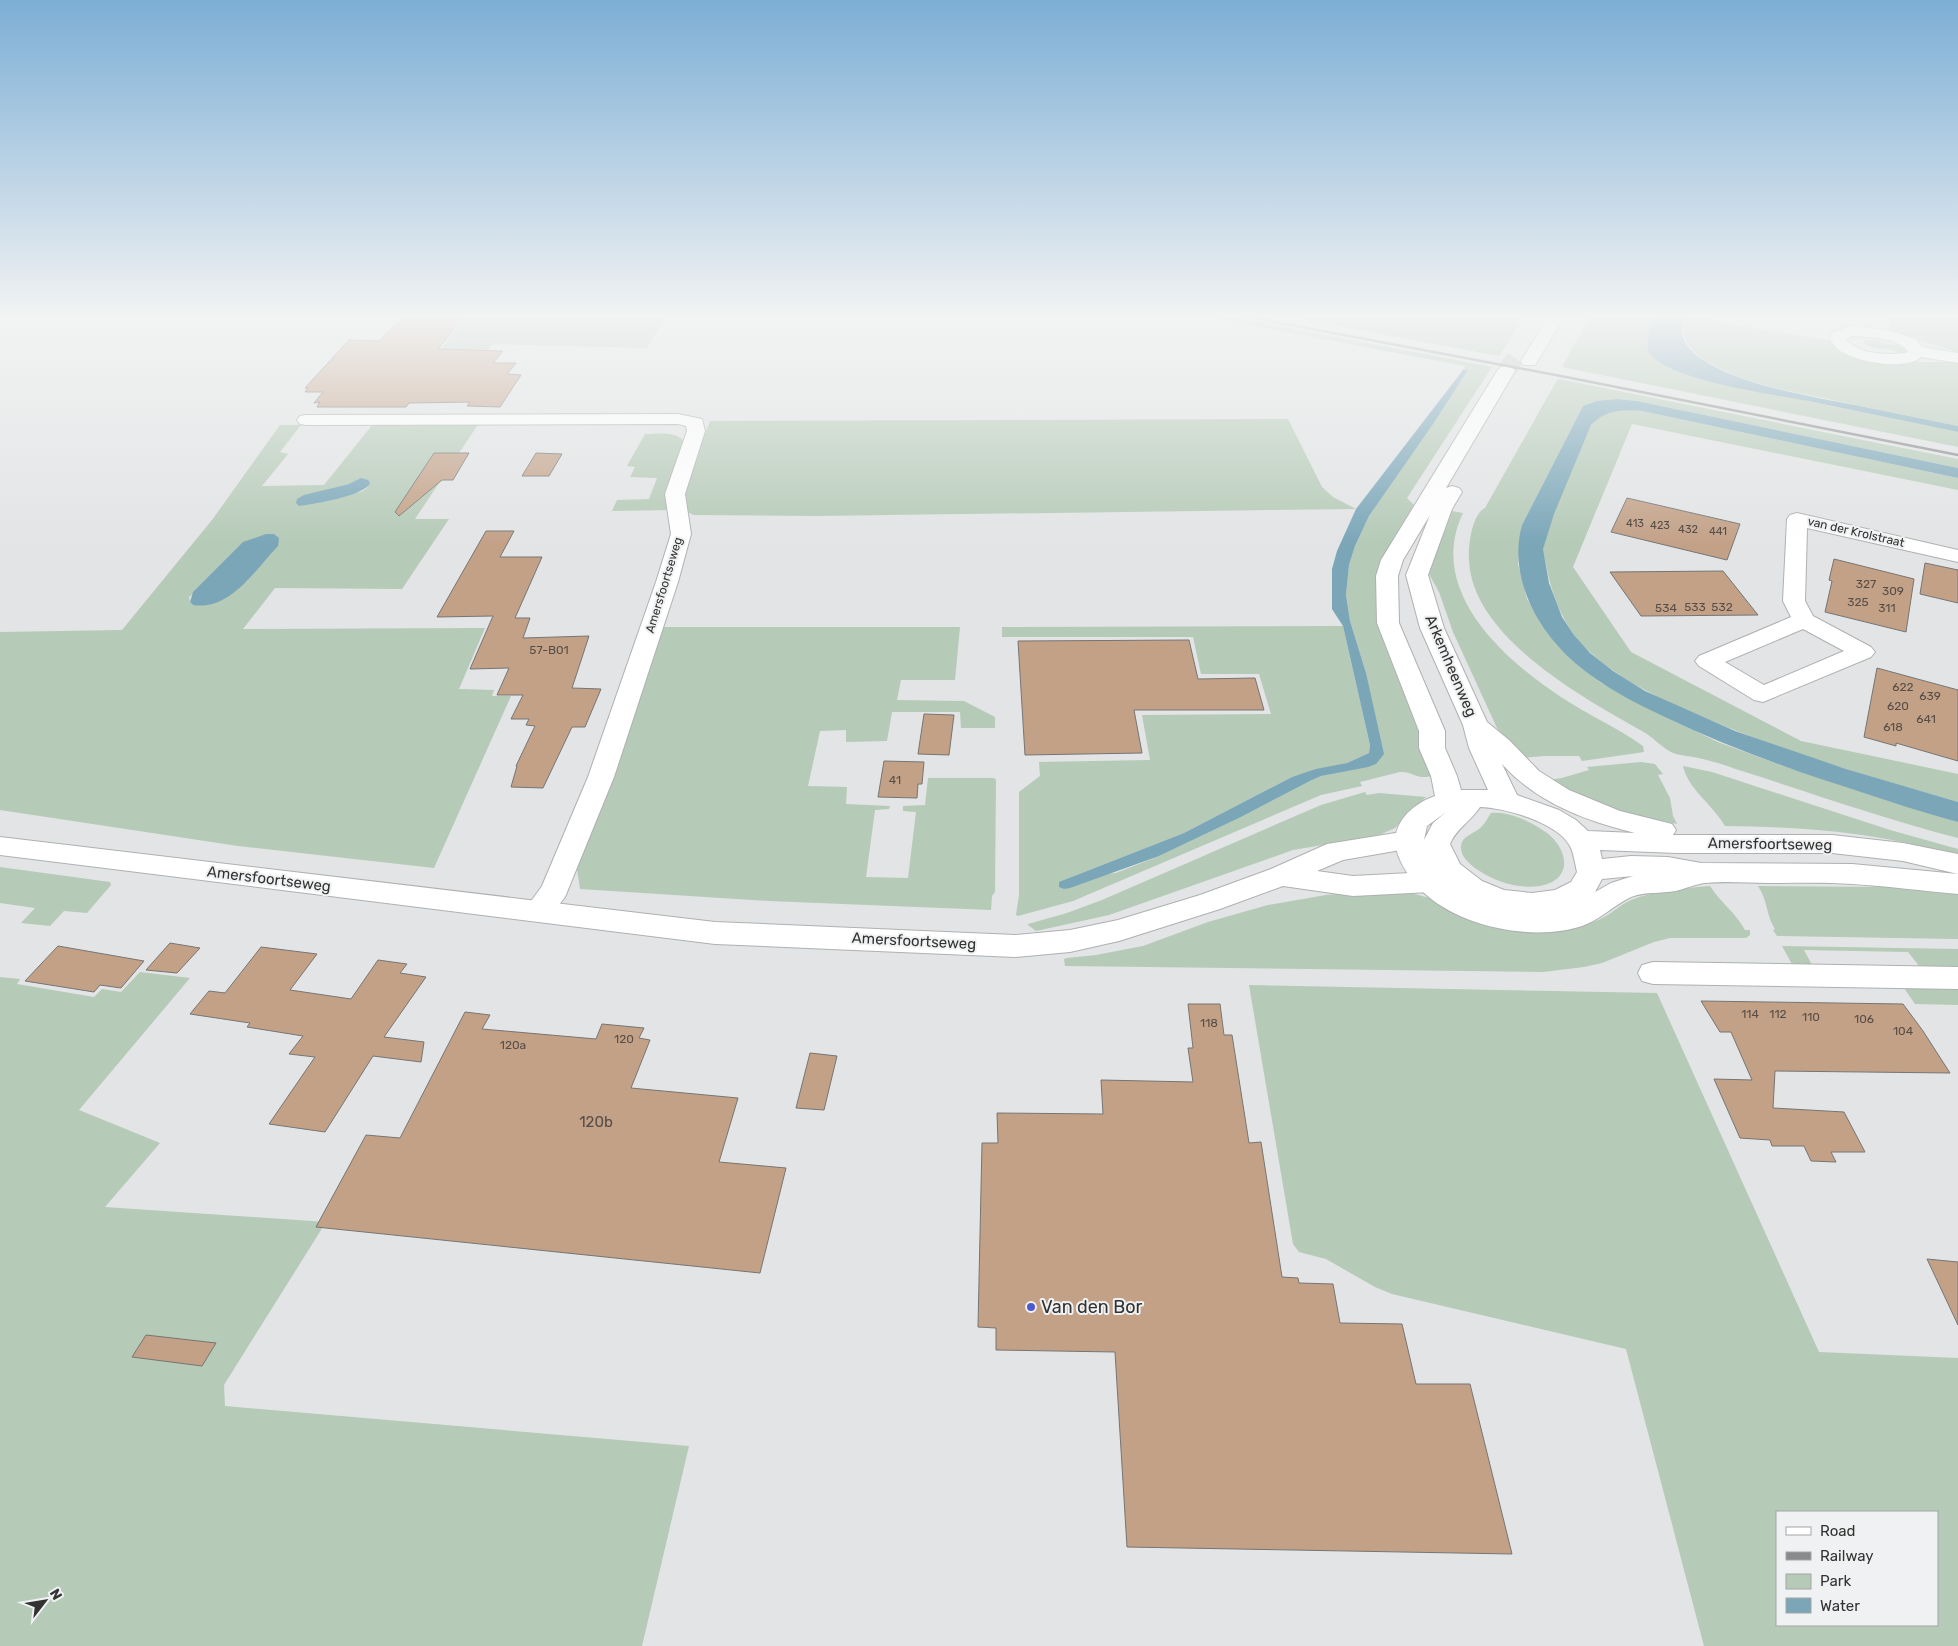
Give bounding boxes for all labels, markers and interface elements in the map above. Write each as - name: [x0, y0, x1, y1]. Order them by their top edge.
- street label: van der Krolstraat: [1806, 514, 1906, 550]
- house number: 413: [1626, 517, 1644, 530]
- house number: 423: [1650, 519, 1670, 532]
- house number: 432: [1678, 523, 1698, 536]
- house number: 441: [1709, 525, 1727, 538]
- street label: Amersfoortseweg: [643, 535, 685, 635]
- house number: 327: [1856, 577, 1876, 591]
- house number: 309: [1882, 584, 1904, 598]
- house number: 325: [1847, 595, 1869, 609]
- house number: 533: [1684, 600, 1706, 614]
- house number: 532: [1711, 600, 1733, 614]
- house number: 534: [1655, 601, 1677, 615]
- house number: 311: [1878, 601, 1896, 615]
- street label: Arkemheenweg: [1421, 612, 1481, 720]
- house number: 57-B01: [529, 643, 569, 657]
- house number: 622: [1892, 680, 1914, 694]
- house number: 639: [1919, 689, 1941, 703]
- house number: 620: [1887, 699, 1909, 713]
- house number: 641: [1916, 712, 1936, 726]
- house number: 618: [1883, 720, 1903, 734]
- house number: 41: [889, 773, 901, 787]
- street label: Amersfoortseweg: [1708, 834, 1832, 854]
- street label: Amersfoortseweg: [206, 862, 332, 896]
- street label: Amersfoortseweg: [851, 929, 977, 953]
- house number: 114: [1741, 1007, 1759, 1021]
- house number: 112: [1769, 1007, 1787, 1021]
- house number: 110: [1802, 1010, 1820, 1024]
- house number: 106: [1854, 1012, 1874, 1026]
- house number: 118: [1200, 1016, 1218, 1030]
- house number: 104: [1893, 1024, 1914, 1038]
- house number: 120: [614, 1032, 634, 1046]
- house number: 120a: [500, 1038, 526, 1052]
- house number: 120b: [579, 1113, 613, 1131]
- place label: Van den Bor: [1041, 1296, 1142, 1318]
- marker: Van den Bor: [1025, 1301, 1037, 1313]
- legend: [1776, 1511, 1938, 1626]
- text: Road: [1820, 1522, 1856, 1540]
- text: Railway: [1820, 1547, 1874, 1565]
- text: Park: [1820, 1572, 1851, 1590]
- north arrow: [20, 1576, 70, 1626]
- text: N: [46, 1586, 66, 1603]
- text: Water: [1820, 1597, 1860, 1615]

